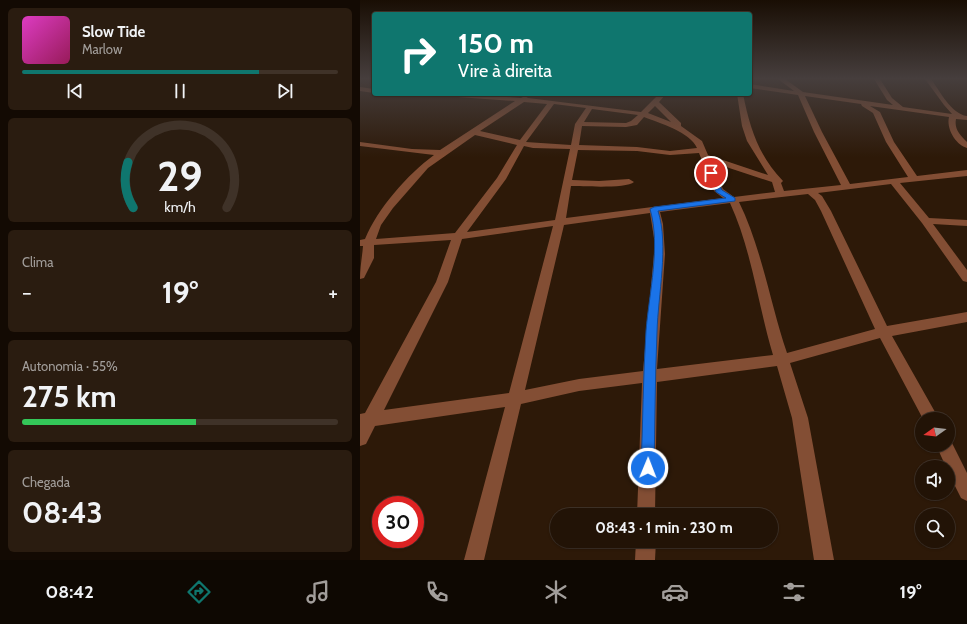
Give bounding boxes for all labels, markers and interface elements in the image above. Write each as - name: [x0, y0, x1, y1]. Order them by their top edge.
- text: Slow Tide: [82, 23, 145, 41]
- text: 150 m: [458, 26, 534, 60]
- icon: right: [392, 28, 444, 80]
- text: Marlow: [82, 41, 122, 57]
- text: Vire à direita: [458, 60, 552, 82]
- icon: previous: [64, 80, 86, 102]
- icon: pause: [169, 80, 191, 102]
- icon: next: [274, 80, 296, 102]
- text: 29: [157, 151, 203, 201]
- pin: [694, 156, 728, 190]
- icon: arrive: [700, 162, 722, 184]
- text: km/h: [164, 198, 196, 216]
- text: Clima: [22, 254, 53, 270]
- text: 19°: [162, 274, 198, 311]
- text: −: [22, 279, 32, 306]
- text: +: [328, 279, 338, 306]
- text: Autonomia · 55%: [22, 358, 118, 374]
- text: 275 km: [22, 378, 117, 415]
- north arrow: [915, 412, 955, 452]
- map controls: [915, 412, 955, 548]
- position arrow: [627, 447, 669, 489]
- button: sound: [915, 460, 955, 500]
- text: Chegada: [22, 474, 70, 490]
- text: 08:43: [22, 494, 103, 531]
- speed limit sign: 30: [372, 496, 424, 548]
- button: search: [915, 508, 955, 548]
- text: 08:43 · 1 min · 230 m: [595, 519, 733, 537]
- icon: directions: [185, 578, 213, 606]
- icon: music: [304, 578, 332, 606]
- icon: phone: [423, 578, 451, 606]
- icon: climate: [542, 578, 570, 606]
- icon: car: [661, 578, 689, 606]
- icon: filters: [780, 578, 808, 606]
- text: 08:42: [46, 581, 94, 603]
- text: 19°: [899, 581, 921, 603]

